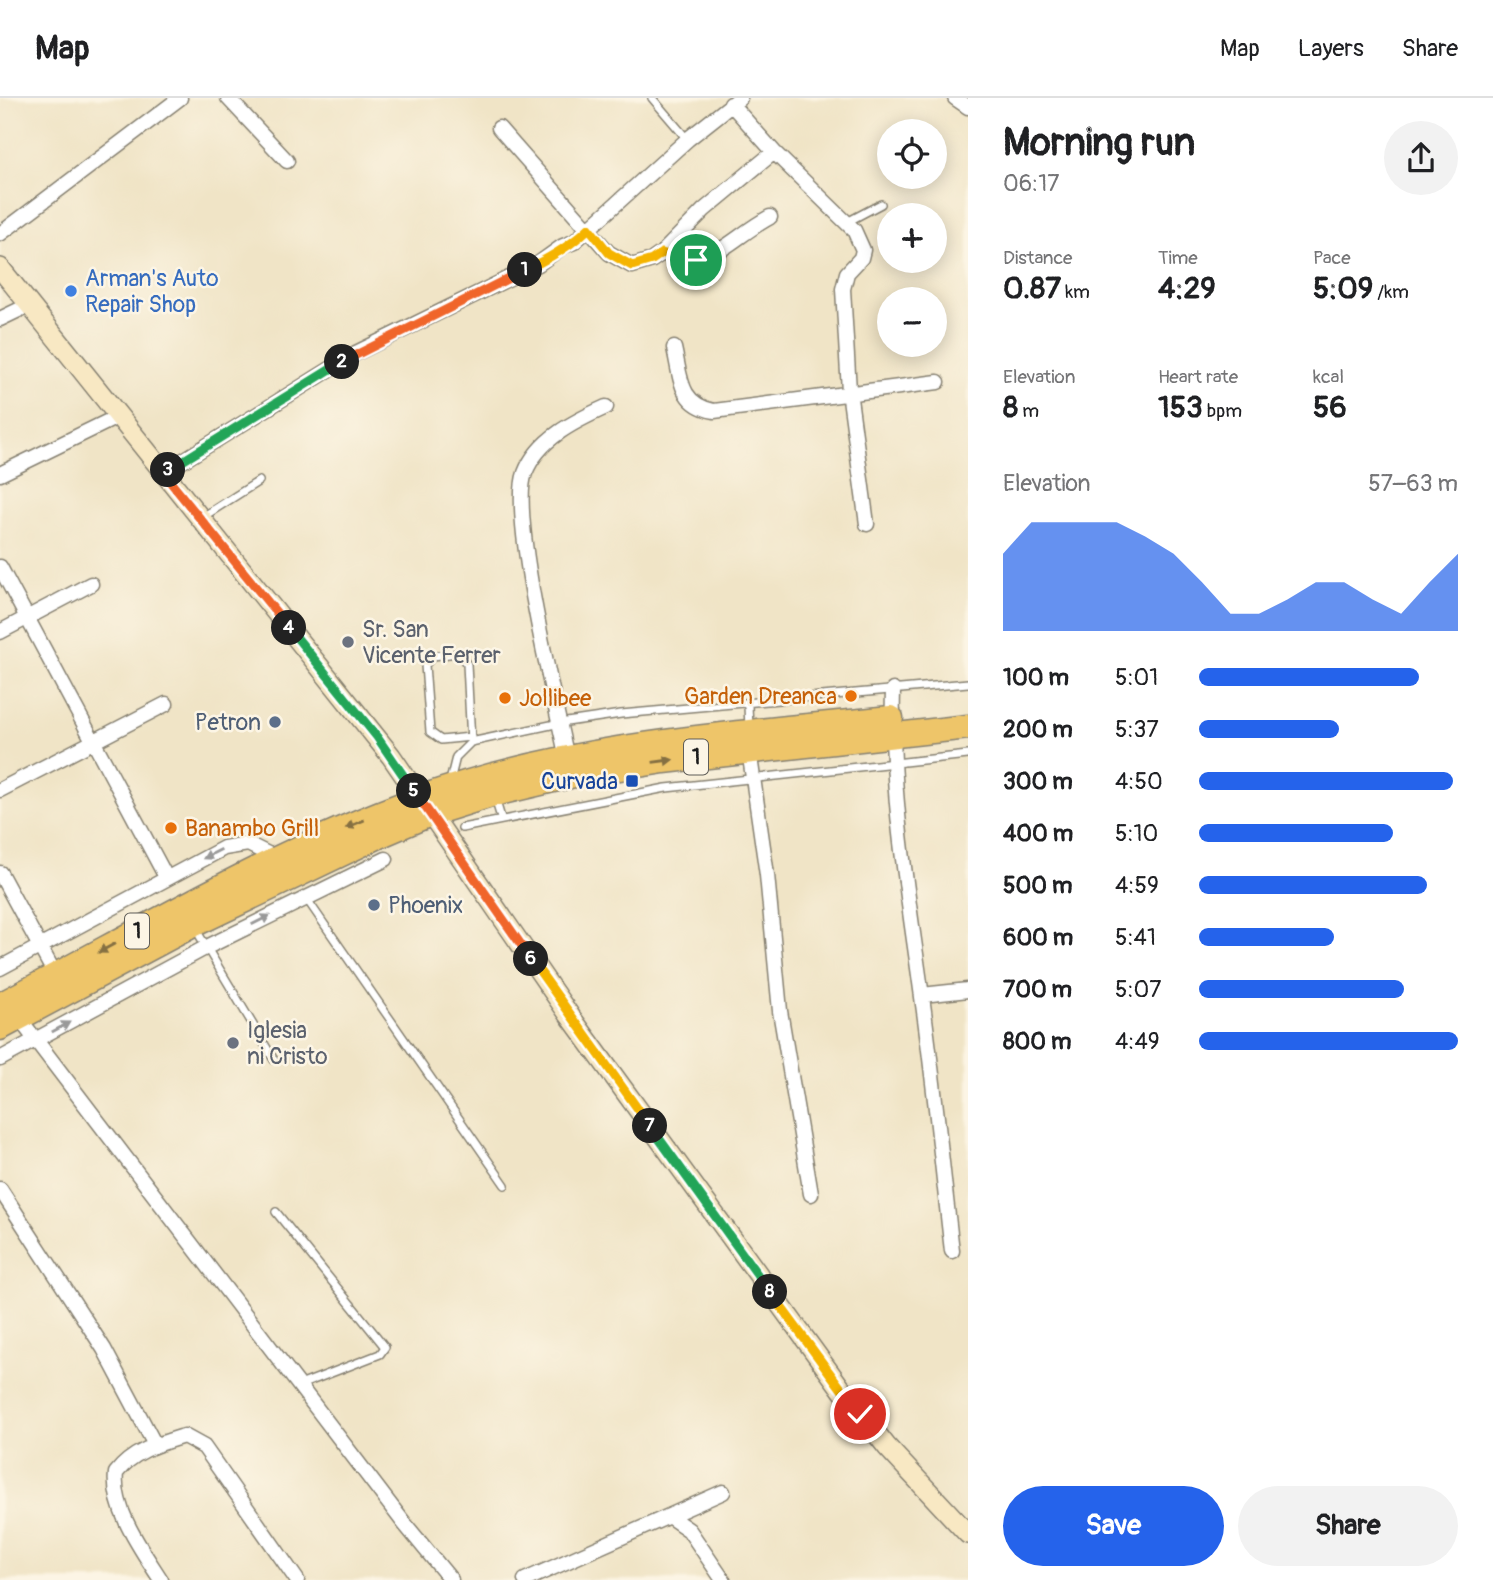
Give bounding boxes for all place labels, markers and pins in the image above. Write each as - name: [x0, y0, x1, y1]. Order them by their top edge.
- pin: [666, 230, 726, 290]
- pin: 1: [508, 252, 542, 288]
- place label: Arman's Auto Repair Shop: [85, 264, 219, 319]
- marker: Arman's Auto Repair Shop: [63, 283, 79, 299]
- pin: 2: [324, 344, 360, 380]
- pin: 3: [150, 452, 186, 488]
- pin: 4: [272, 610, 306, 646]
- place label: Sr. San Vicente Ferrer: [362, 615, 501, 670]
- marker: Sr. San Vicente Ferrer: [340, 634, 356, 650]
- place label: Garden Dreanca: [684, 682, 837, 711]
- place label: Jollibee: [519, 684, 592, 713]
- marker: Garden Dreanca: [843, 688, 859, 704]
- marker: Jollibee: [497, 690, 513, 706]
- place label: Petron: [195, 708, 261, 737]
- marker: Petron: [267, 714, 283, 730]
- place label: Curvada: [541, 767, 618, 796]
- marker: Curvada: [624, 773, 640, 789]
- pin: 5: [396, 774, 432, 808]
- place label: Banambo Grill: [185, 814, 319, 843]
- marker: Banambo Grill: [163, 820, 179, 836]
- place label: Phoenix: [388, 891, 463, 920]
- marker: Phoenix: [366, 897, 382, 913]
- pin: 6: [514, 942, 548, 976]
- place label: Iglesia ni Cristo: [247, 1016, 328, 1071]
- marker: Iglesia ni Cristo: [225, 1035, 241, 1051]
- pin: 7: [632, 1108, 668, 1144]
- pin: 8: [752, 1274, 788, 1310]
- pin: [830, 1384, 890, 1444]

